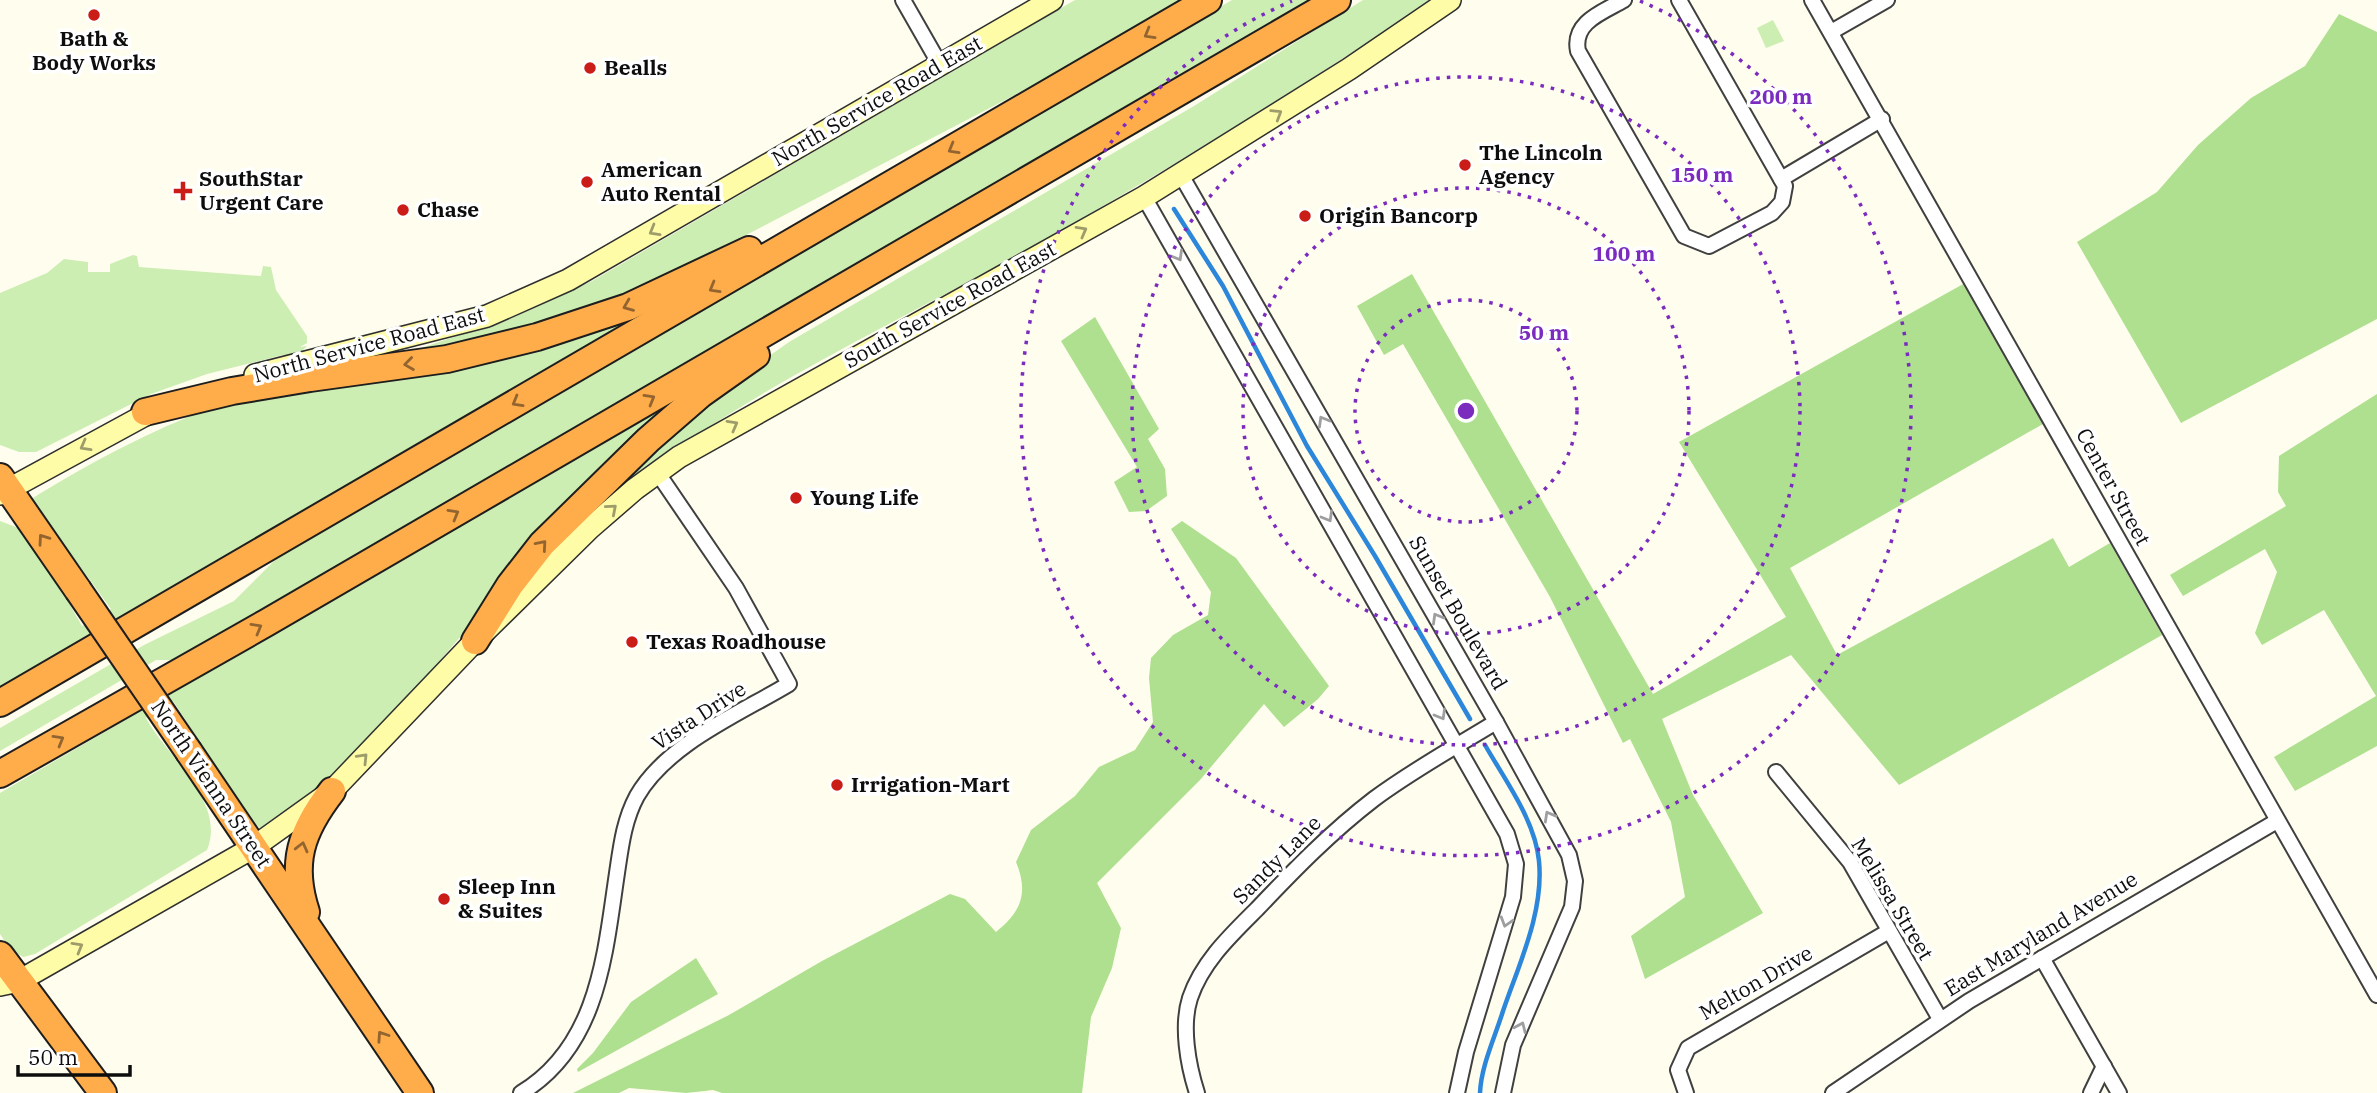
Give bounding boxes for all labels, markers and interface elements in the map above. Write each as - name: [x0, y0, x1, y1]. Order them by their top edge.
- marker: Bath & Body Works: [86, 7, 102, 23]
- place label: Bath & Body Works: [32, 24, 156, 76]
- one-way arrow: [1144, 26, 1157, 39]
- street label: North Service Road East: [766, 28, 987, 172]
- place label: Bealls: [604, 53, 667, 81]
- marker: Bealls: [582, 60, 598, 76]
- text: 200 m: [1749, 82, 1813, 110]
- one-way arrow: [1270, 110, 1283, 123]
- place label: The Lincoln Agency: [1479, 138, 1603, 190]
- one-way arrow: [947, 141, 960, 154]
- place label: American Auto Rental: [601, 155, 721, 207]
- marker: The Lincoln Agency: [1457, 157, 1473, 173]
- text: 150 m: [1670, 160, 1734, 188]
- place label: SouthStar Urgent Care: [199, 164, 324, 216]
- marker: American Auto Rental: [579, 174, 595, 190]
- marker: SouthStar Urgent Care: [173, 181, 193, 201]
- place label: Chase: [417, 195, 479, 223]
- place label: Origin Bancorp: [1319, 201, 1478, 229]
- marker: Chase: [395, 202, 411, 218]
- marker: Origin Bancorp: [1297, 208, 1313, 224]
- one-way arrow: [648, 223, 661, 236]
- one-way arrow: [1075, 226, 1088, 239]
- street label: South Service Road East: [839, 234, 1060, 374]
- text: 100 m: [1592, 239, 1656, 267]
- one-way arrow: [1170, 249, 1183, 261]
- one-way arrow: [708, 280, 721, 293]
- one-way arrow: [623, 298, 635, 312]
- street label: North Service Road East: [250, 300, 488, 388]
- text: 50 m: [1519, 318, 1569, 346]
- one-way arrow: [403, 357, 415, 372]
- one-way arrow: [512, 394, 525, 407]
- one-way arrow: [643, 394, 656, 407]
- centre of rings: [1454, 399, 1478, 423]
- one-way arrow: [1318, 416, 1331, 429]
- one-way arrow: [726, 420, 739, 433]
- street label: Center Street: [2070, 423, 2158, 550]
- one-way arrow: [80, 438, 93, 451]
- place label: Young Life: [810, 483, 919, 511]
- marker: Young Life: [788, 490, 804, 506]
- one-way arrow: [604, 504, 617, 517]
- one-way arrow: [446, 509, 459, 522]
- one-way arrow: [1320, 510, 1333, 523]
- street label: Sunset Boulevard: [1403, 530, 1514, 695]
- one-way arrow: [38, 534, 51, 547]
- one-way arrow: [534, 540, 546, 553]
- one-way arrow: [1432, 613, 1445, 626]
- one-way arrow: [250, 623, 262, 636]
- place label: Texas Roadhouse: [646, 627, 826, 655]
- marker: Texas Roadhouse: [624, 634, 640, 650]
- street label: Vista Drive: [646, 674, 751, 756]
- street label: North Vienna Street: [145, 694, 278, 873]
- one-way arrow: [1433, 707, 1446, 720]
- one-way arrow: [52, 736, 65, 749]
- one-way arrow: [355, 754, 368, 767]
- place label: Irrigation-Mart: [851, 770, 1010, 798]
- marker: Irrigation-Mart: [829, 777, 845, 793]
- street label: Sandy Lane: [1226, 809, 1327, 910]
- one-way arrow: [1544, 811, 1557, 823]
- street label: Melissa Street: [1845, 832, 1940, 965]
- one-way arrow: [294, 841, 308, 853]
- street label: East Maryland Avenue: [1939, 864, 2142, 1002]
- place label: Sleep Inn & Suites: [458, 872, 556, 924]
- marker: Sleep Inn & Suites: [436, 891, 452, 907]
- one-way arrow: [1499, 916, 1514, 928]
- street label: Melton Drive: [1694, 938, 1817, 1026]
- one-way arrow: [71, 942, 84, 955]
- one-way arrow: [1513, 1022, 1527, 1035]
- one-way arrow: [378, 1031, 390, 1044]
- scale bar: [18, 1034, 130, 1078]
- text: 50 m: [28, 1043, 78, 1071]

